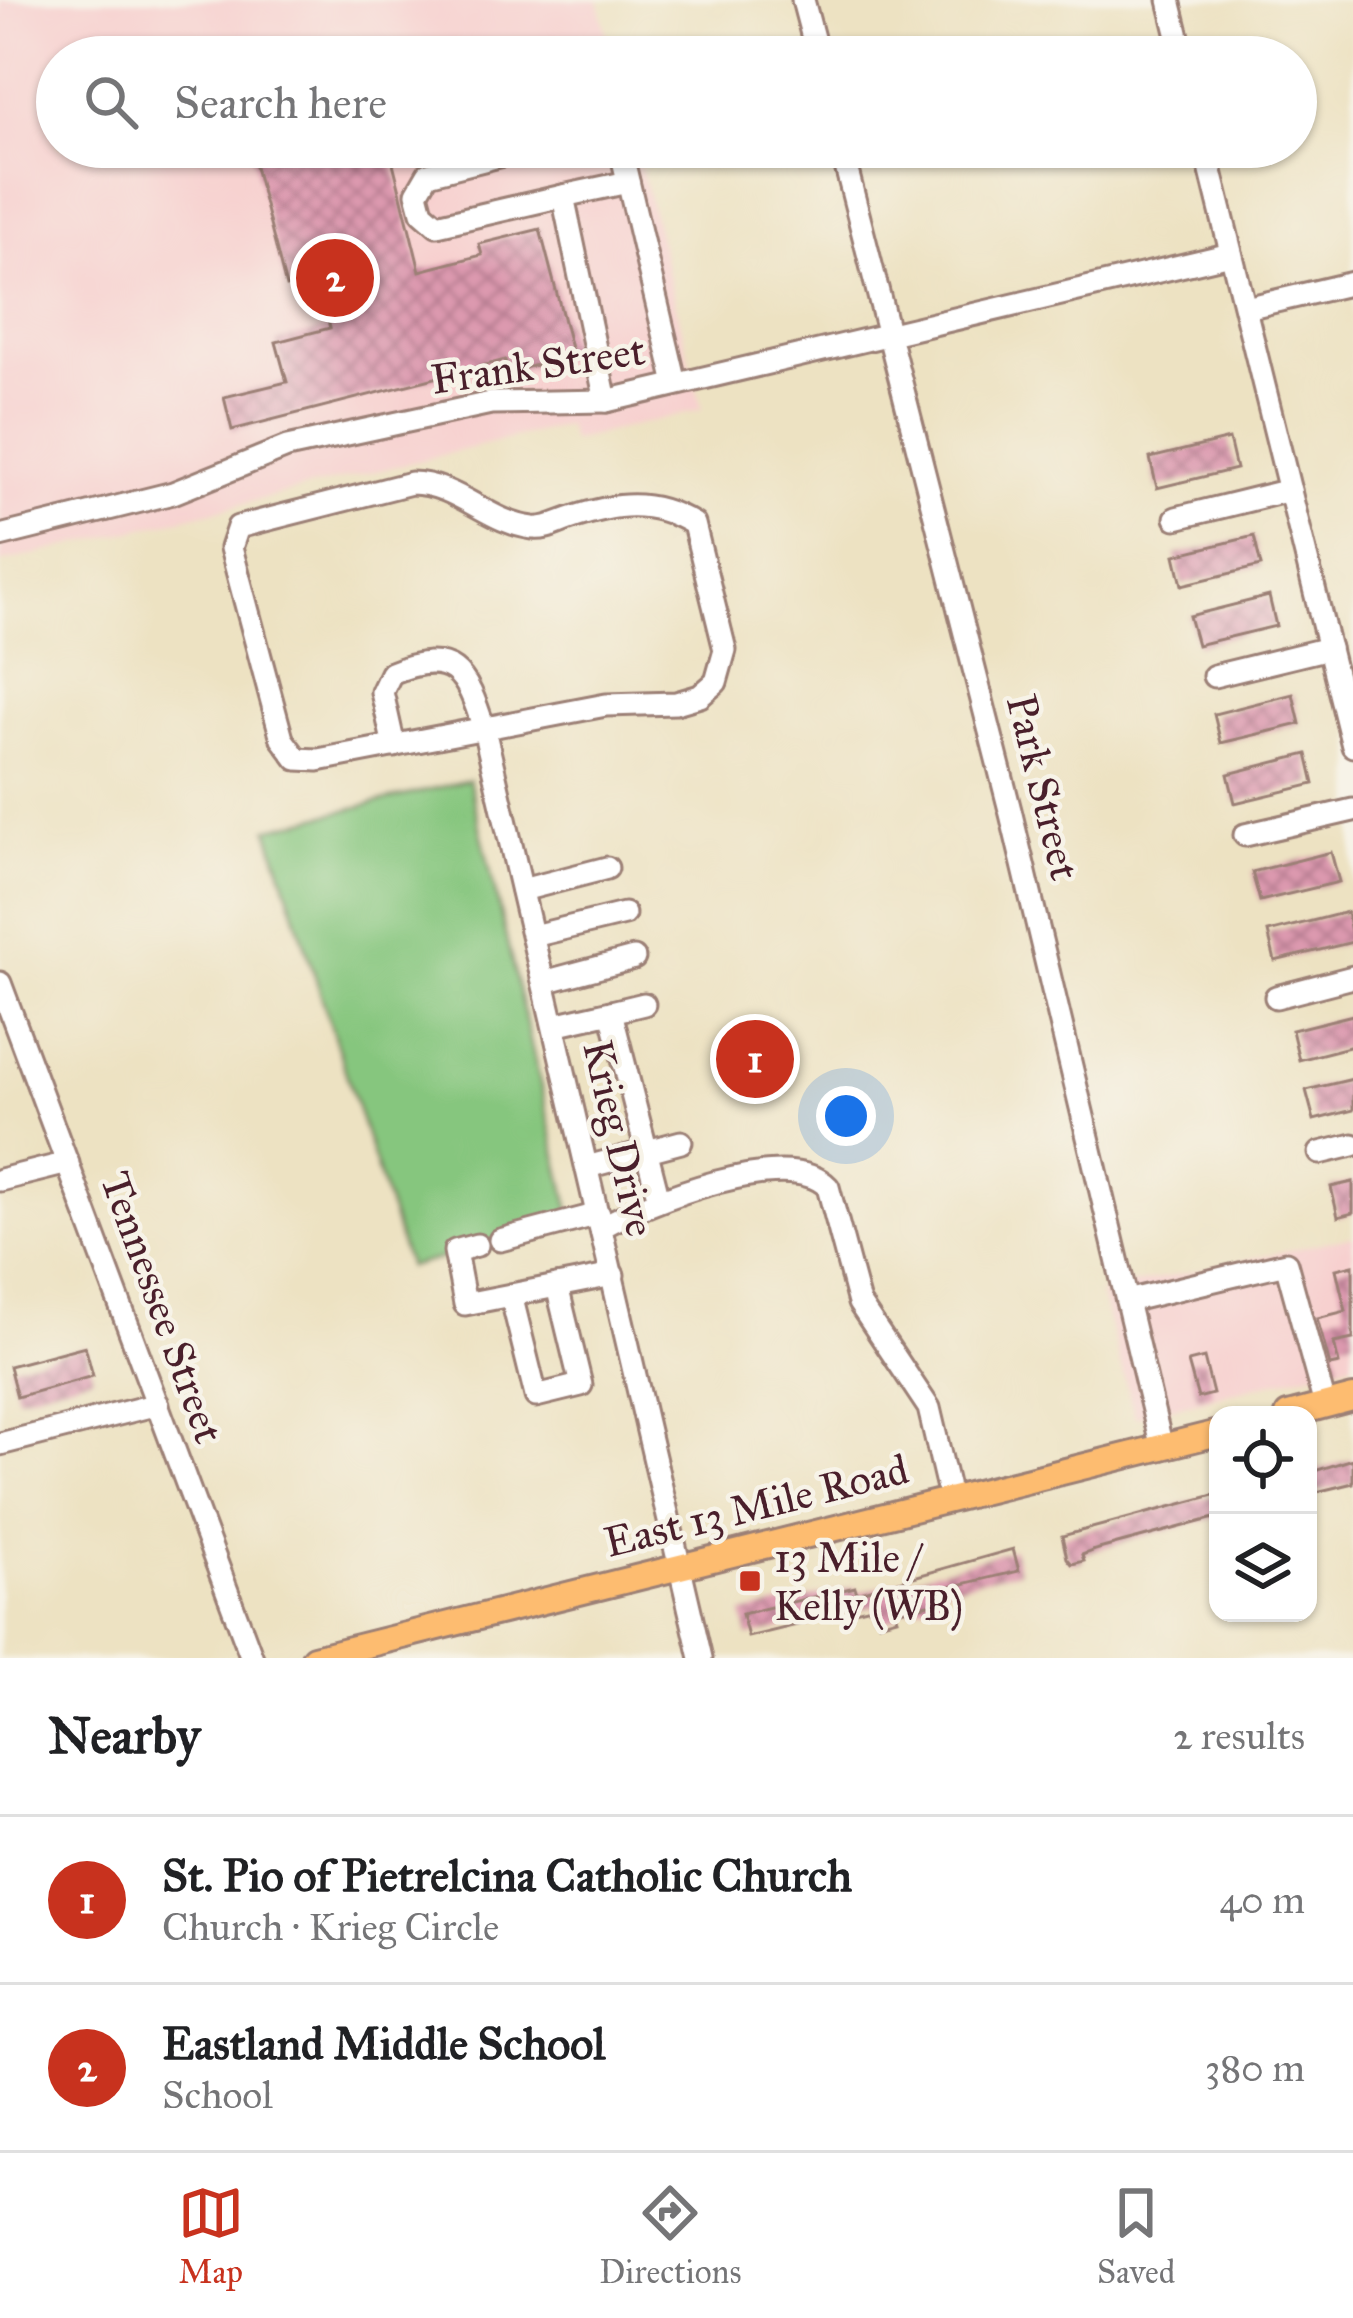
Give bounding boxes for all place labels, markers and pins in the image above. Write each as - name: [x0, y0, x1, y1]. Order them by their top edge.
- pin: 2: [296, 233, 374, 323]
- pin: 1: [716, 1014, 794, 1104]
- place label: 13 Mile / Kelly (WB): [774, 1532, 963, 1632]
- marker: 13 Mile / Kelly (WB): [737, 1568, 763, 1594]

